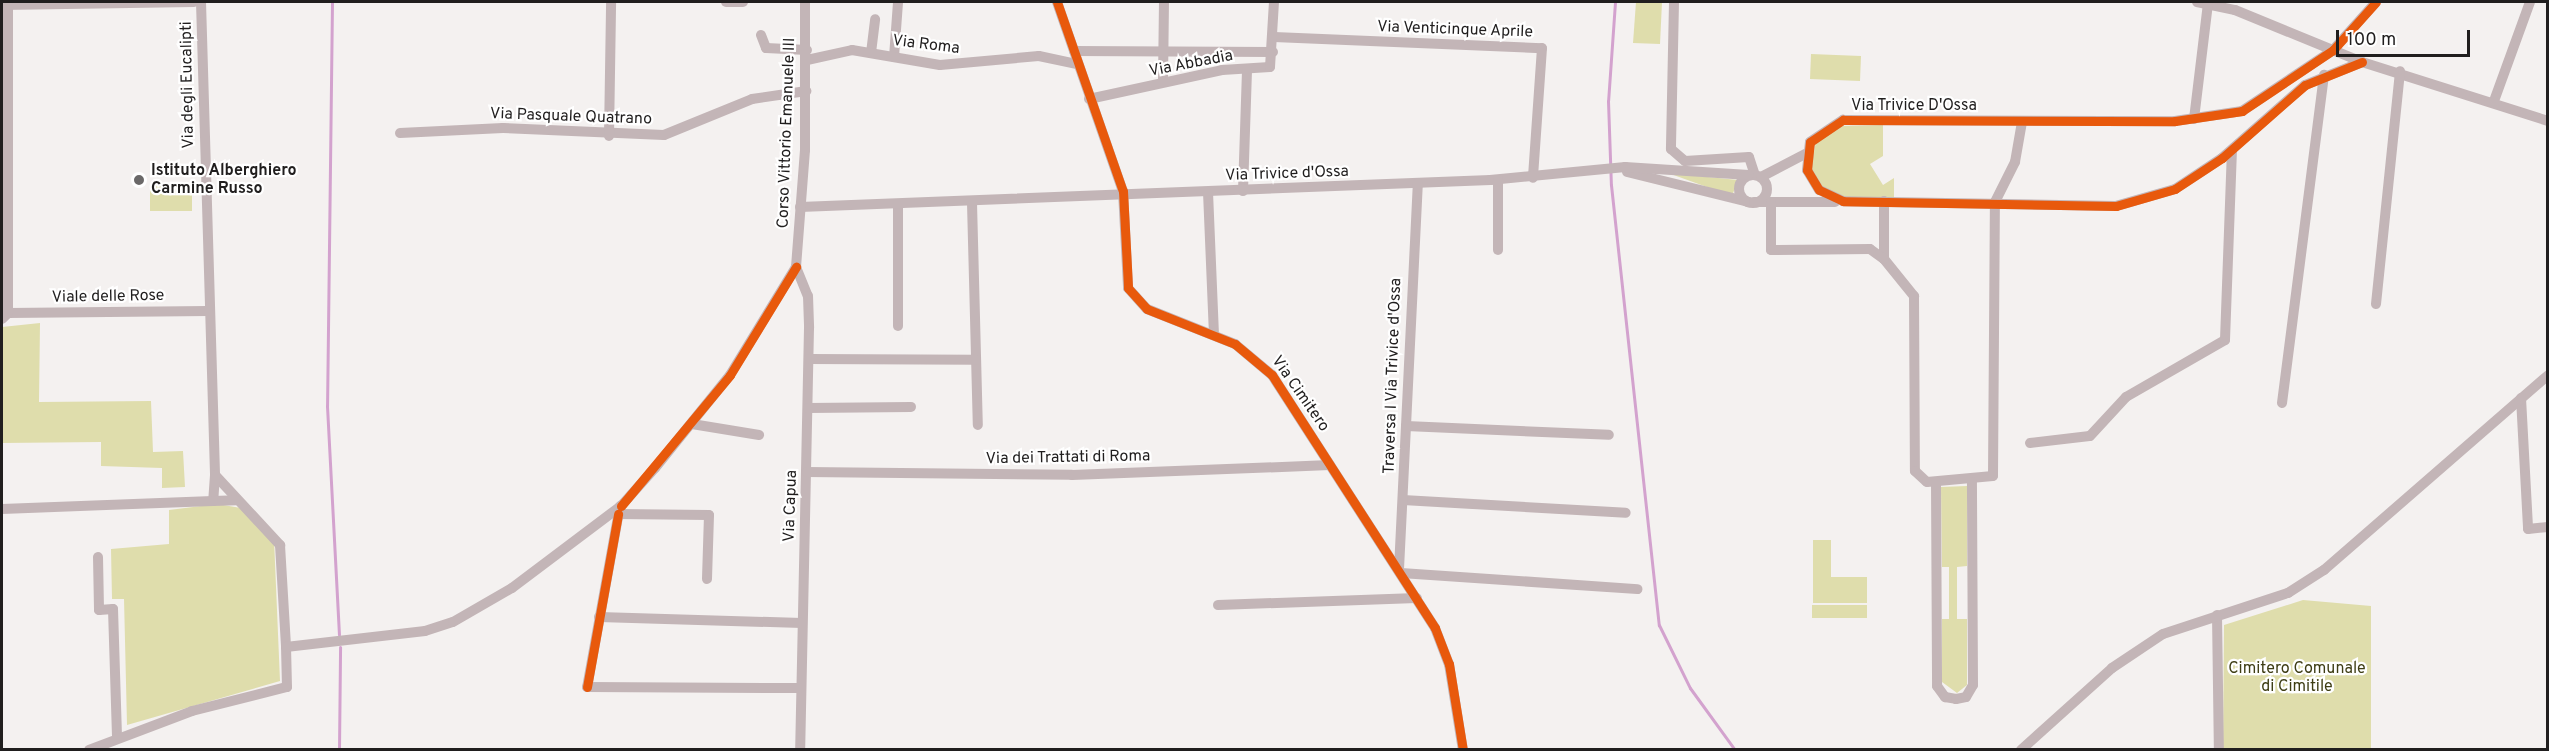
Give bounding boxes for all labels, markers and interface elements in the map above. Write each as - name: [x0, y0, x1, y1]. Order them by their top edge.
- street label: Via Venticinque Aprile: [1376, 18, 1534, 42]
- scale bar: [2339, 18, 2472, 56]
- street label: Via degli Eucalipti: [177, 21, 199, 149]
- text: 100 m: [2347, 29, 2396, 52]
- street label: Via Roma: [891, 31, 961, 59]
- street label: Corso Vittorio Emanuele III: [774, 37, 800, 229]
- street label: Via Abbadia: [1147, 46, 1235, 82]
- street label: Via Trivice D'Ossa: [1851, 96, 1977, 116]
- street label: Via Pasquale Quatrano: [490, 105, 652, 129]
- place label: Istituto Alberghiero Carmine Russo: [151, 161, 297, 199]
- street label: Via Trivice d'Ossa: [1224, 162, 1350, 186]
- marker: Istituto Alberghiero Carmine Russo: [132, 173, 146, 187]
- street label: Traversa I Via Trivice d'Ossa: [1380, 277, 1406, 475]
- street label: Viale delle Rose: [51, 286, 165, 308]
- street label: Via Cimitero: [1267, 352, 1333, 436]
- street label: Via dei Trattati di Roma: [985, 447, 1151, 469]
- street label: Via Capua: [780, 470, 802, 542]
- park label: Cimitero Comunale di Cimitile: [2228, 659, 2366, 697]

